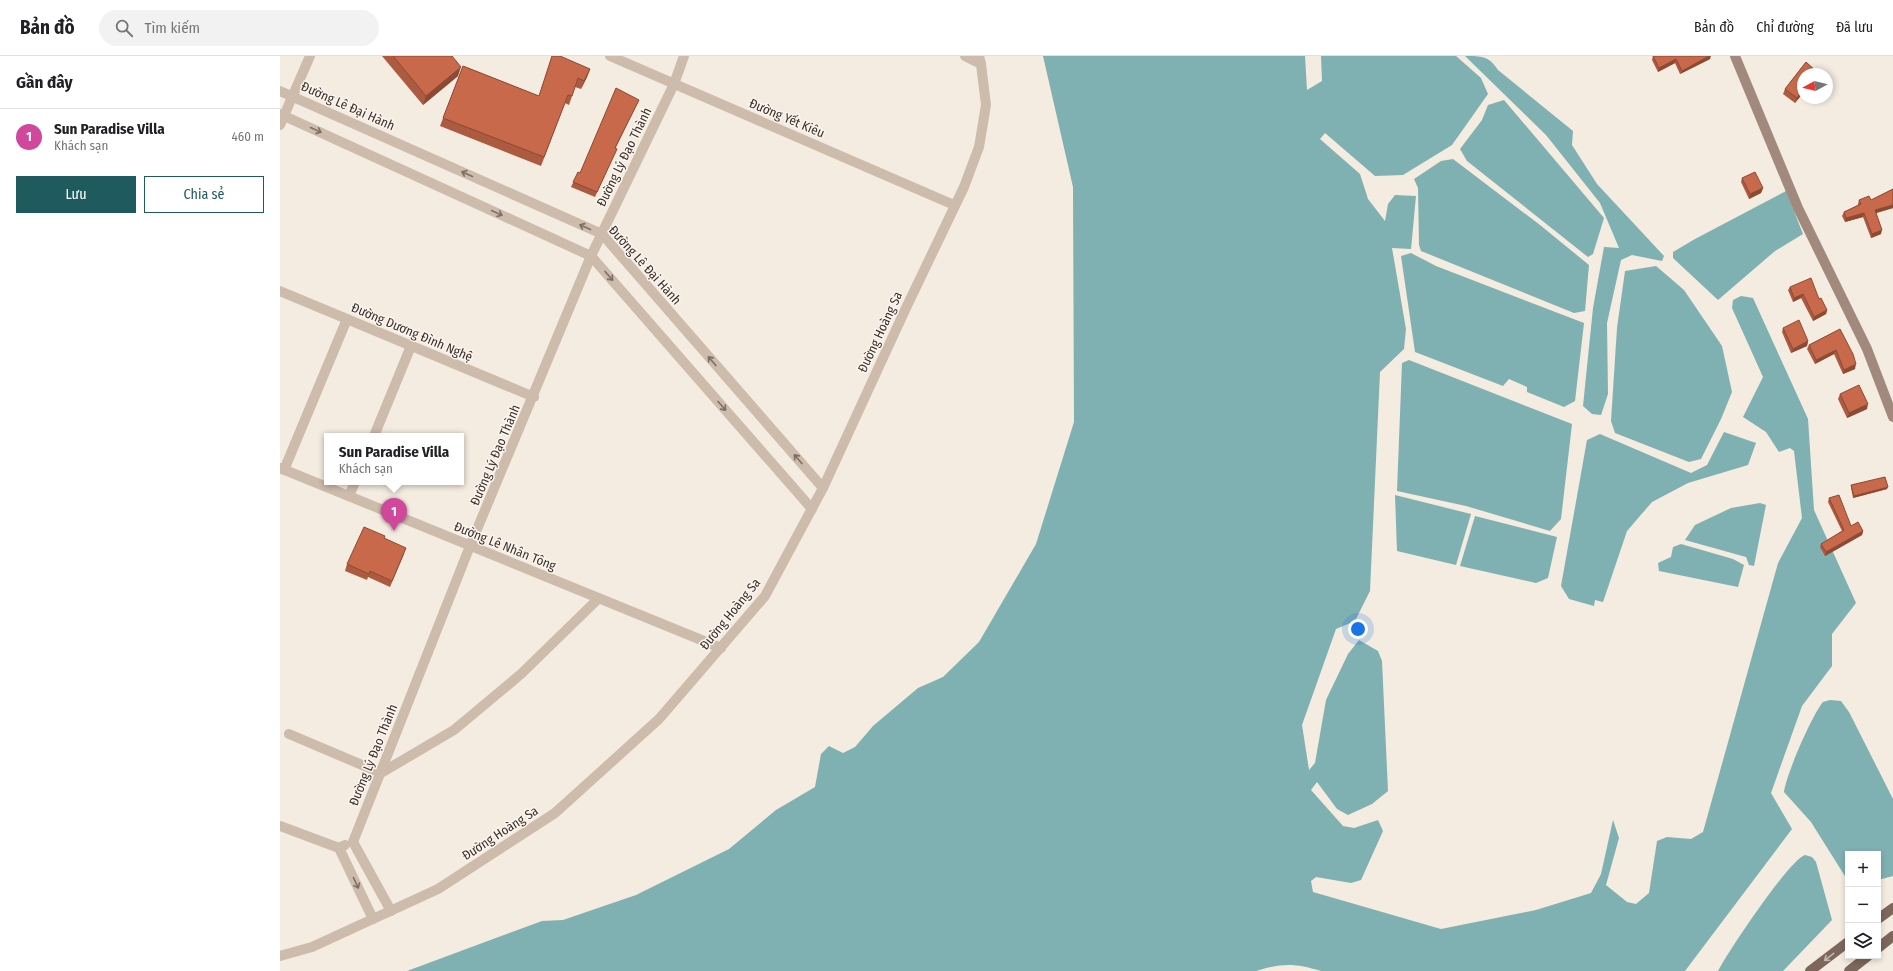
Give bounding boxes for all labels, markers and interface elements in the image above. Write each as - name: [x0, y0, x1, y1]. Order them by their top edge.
- search box: [99, 10, 379, 46]
- text: Bản đồ: [20, 16, 75, 39]
- icon: search: [113, 17, 135, 39]
- text: Tìm kiếm: [145, 19, 200, 37]
- text: Bản đồ: [1694, 19, 1734, 36]
- text: Chỉ đường: [1756, 19, 1814, 36]
- text: Đã lưu: [1836, 19, 1873, 36]
- north arrow: [1797, 68, 1833, 104]
- text: Gần đây: [16, 72, 73, 93]
- street label: Đường Lê Đại Hành: [299, 79, 397, 133]
- street label: Đường Yết Kiêu: [747, 95, 827, 141]
- street label: Đường Lý Đạo Thành: [594, 105, 654, 209]
- text: Sun Paradise Villa: [54, 120, 165, 138]
- one-way arrow: [309, 127, 321, 134]
- text: 1: [26, 129, 32, 144]
- text: 460 m: [231, 129, 264, 144]
- text: Khách sạn: [54, 138, 108, 153]
- one-way arrow: [461, 169, 473, 177]
- button: Lưu: [16, 176, 136, 213]
- button: Chia sẻ: [144, 176, 264, 213]
- one-way arrow: [491, 210, 503, 217]
- one-way arrow: [580, 222, 592, 230]
- street label: Đường Lê Đại Hành: [606, 222, 684, 308]
- one-way arrow: [604, 271, 614, 281]
- street label: Đường Hoàng Sa: [855, 289, 905, 375]
- street label: Đường Dương Đình Nghệ: [349, 300, 475, 364]
- one-way arrow: [708, 355, 717, 366]
- one-way arrow: [718, 400, 727, 411]
- street label: Đường Lý Đạo Thành: [467, 402, 523, 508]
- popup: [324, 433, 464, 485]
- text: Sun Paradise Villa: [339, 443, 449, 461]
- one-way arrow: [793, 453, 802, 464]
- text: Khách sạn: [339, 461, 393, 476]
- pin: 1: [381, 498, 407, 531]
- street label: Đường Lê Nhân Tông: [452, 519, 559, 574]
- street label: Đường Hoàng Sa: [697, 575, 763, 653]
- your location: [1348, 619, 1368, 639]
- street label: Đường Lý Đạo Thành: [346, 702, 400, 808]
- street label: Đường Hoàng Sa: [459, 803, 541, 863]
- map controls: [1845, 851, 1881, 959]
- button: +: [1845, 851, 1881, 887]
- one-way arrow: [353, 877, 360, 889]
- button: −: [1845, 887, 1881, 923]
- button: layers: [1845, 923, 1881, 959]
- one-way arrow: [1824, 952, 1835, 961]

